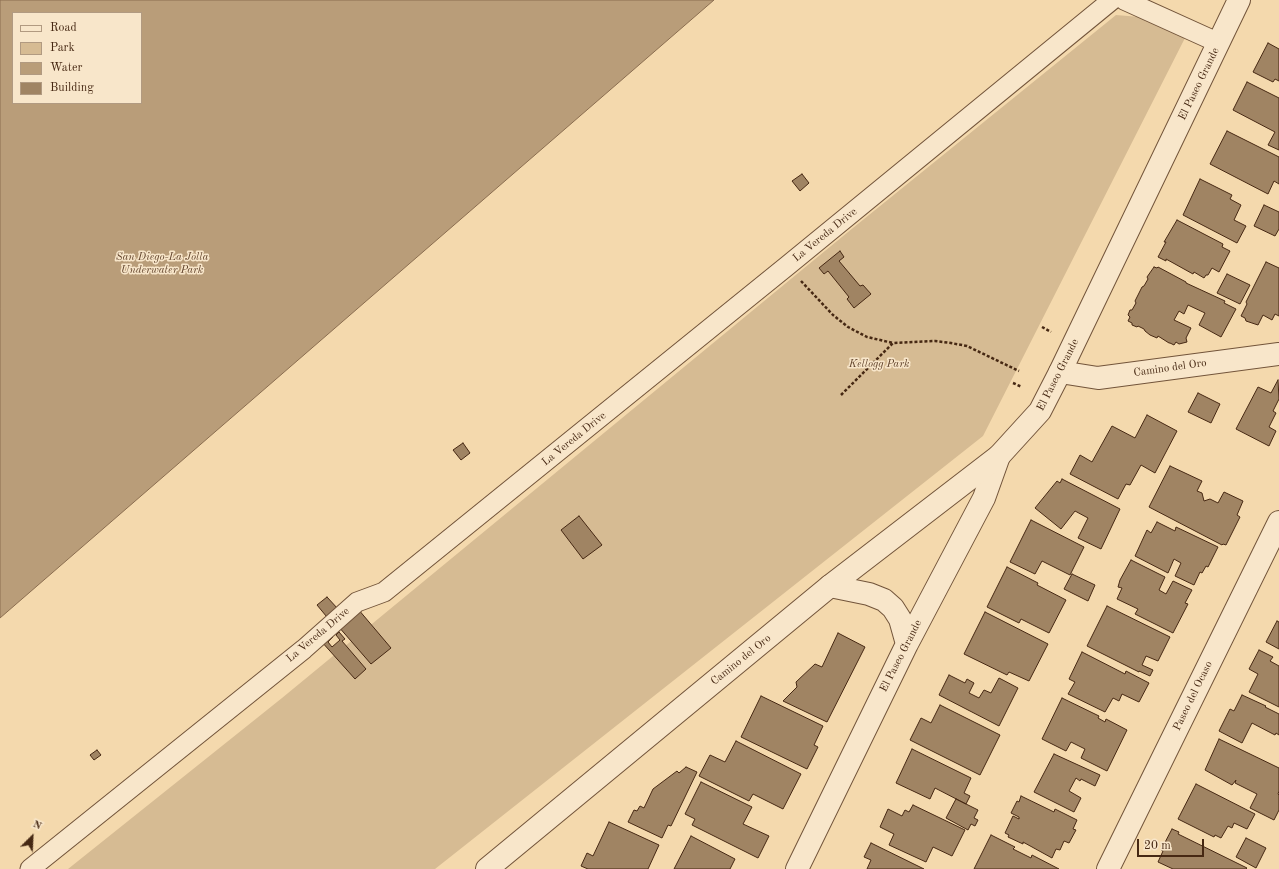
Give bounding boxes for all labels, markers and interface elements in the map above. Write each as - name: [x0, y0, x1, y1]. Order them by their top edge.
- legend: [12, 12, 142, 104]
- text: Road: [50, 22, 77, 34]
- text: Park: [50, 42, 75, 54]
- street label: El Paseo Grande: [1176, 46, 1222, 122]
- text: Water: [50, 62, 82, 74]
- text: Building: [50, 82, 94, 94]
- street label: La Vereda Drive: [790, 205, 860, 265]
- park label: San Diego-La Jolla Underwater Park: [116, 250, 208, 276]
- street label: El Paseo Grande: [1034, 337, 1082, 413]
- street label: Camino del Oro: [1133, 356, 1207, 380]
- park label: Kellogg Park: [849, 357, 909, 371]
- street label: La Vereda Drive: [539, 409, 609, 469]
- street label: La Vereda Drive: [284, 605, 352, 665]
- street label: El Paseo Grande: [877, 618, 925, 694]
- street label: Camino del Oro: [708, 632, 774, 688]
- street label: Paseo del Ocaso: [1170, 659, 1216, 733]
- north arrow: [12, 817, 52, 857]
- text: N: [31, 819, 43, 832]
- scale bar: [1139, 831, 1206, 857]
- text: 20 m: [1144, 840, 1171, 852]

